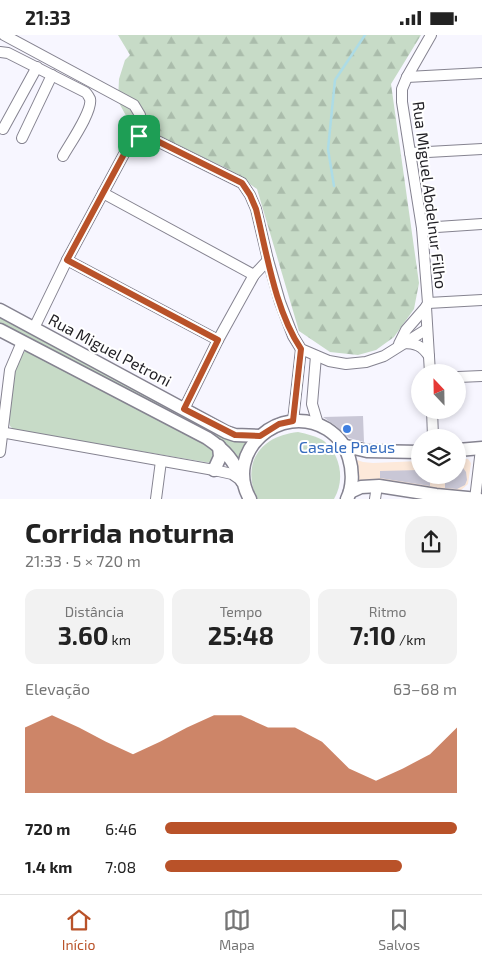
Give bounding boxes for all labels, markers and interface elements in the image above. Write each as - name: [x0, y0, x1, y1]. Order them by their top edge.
- text: 21:33: [25, 6, 71, 29]
- street label: Rua Miguel Abdelnur Filho: [410, 100, 451, 290]
- pin: [118, 115, 160, 157]
- icon: arrive: [125, 122, 153, 150]
- street label: Rua Miguel Petroni: [46, 309, 175, 390]
- north arrow: [411, 364, 466, 419]
- map controls: [411, 364, 466, 484]
- marker: Casale Pneus: [341, 423, 353, 435]
- button: layers: [411, 429, 466, 484]
- place label: Casale Pneus: [299, 437, 395, 456]
- text: Corrida noturna: [25, 515, 234, 549]
- button: share: [405, 516, 457, 568]
- text: 21:33 · 5 × 720 m: [25, 551, 141, 570]
- text: Distância: [65, 603, 124, 620]
- text: Tempo: [220, 603, 262, 620]
- text: Ritmo: [369, 603, 407, 620]
- text: 3.60: [58, 620, 108, 650]
- text: 25:48: [208, 620, 274, 650]
- text: 7:10: [350, 620, 396, 650]
- text: km: [108, 631, 131, 648]
- text: /km: [396, 631, 426, 648]
- text: Elevação: [25, 679, 90, 698]
- text: 63–68 m: [393, 679, 457, 698]
- text: 720 m: [25, 819, 70, 838]
- text: 6:46: [105, 819, 137, 838]
- text: 1.4 km: [25, 857, 72, 876]
- text: 7:08: [105, 857, 136, 876]
- tab: Início: [62, 906, 95, 953]
- tab: Mapa: [219, 906, 255, 953]
- tab: Salvos: [378, 906, 420, 953]

